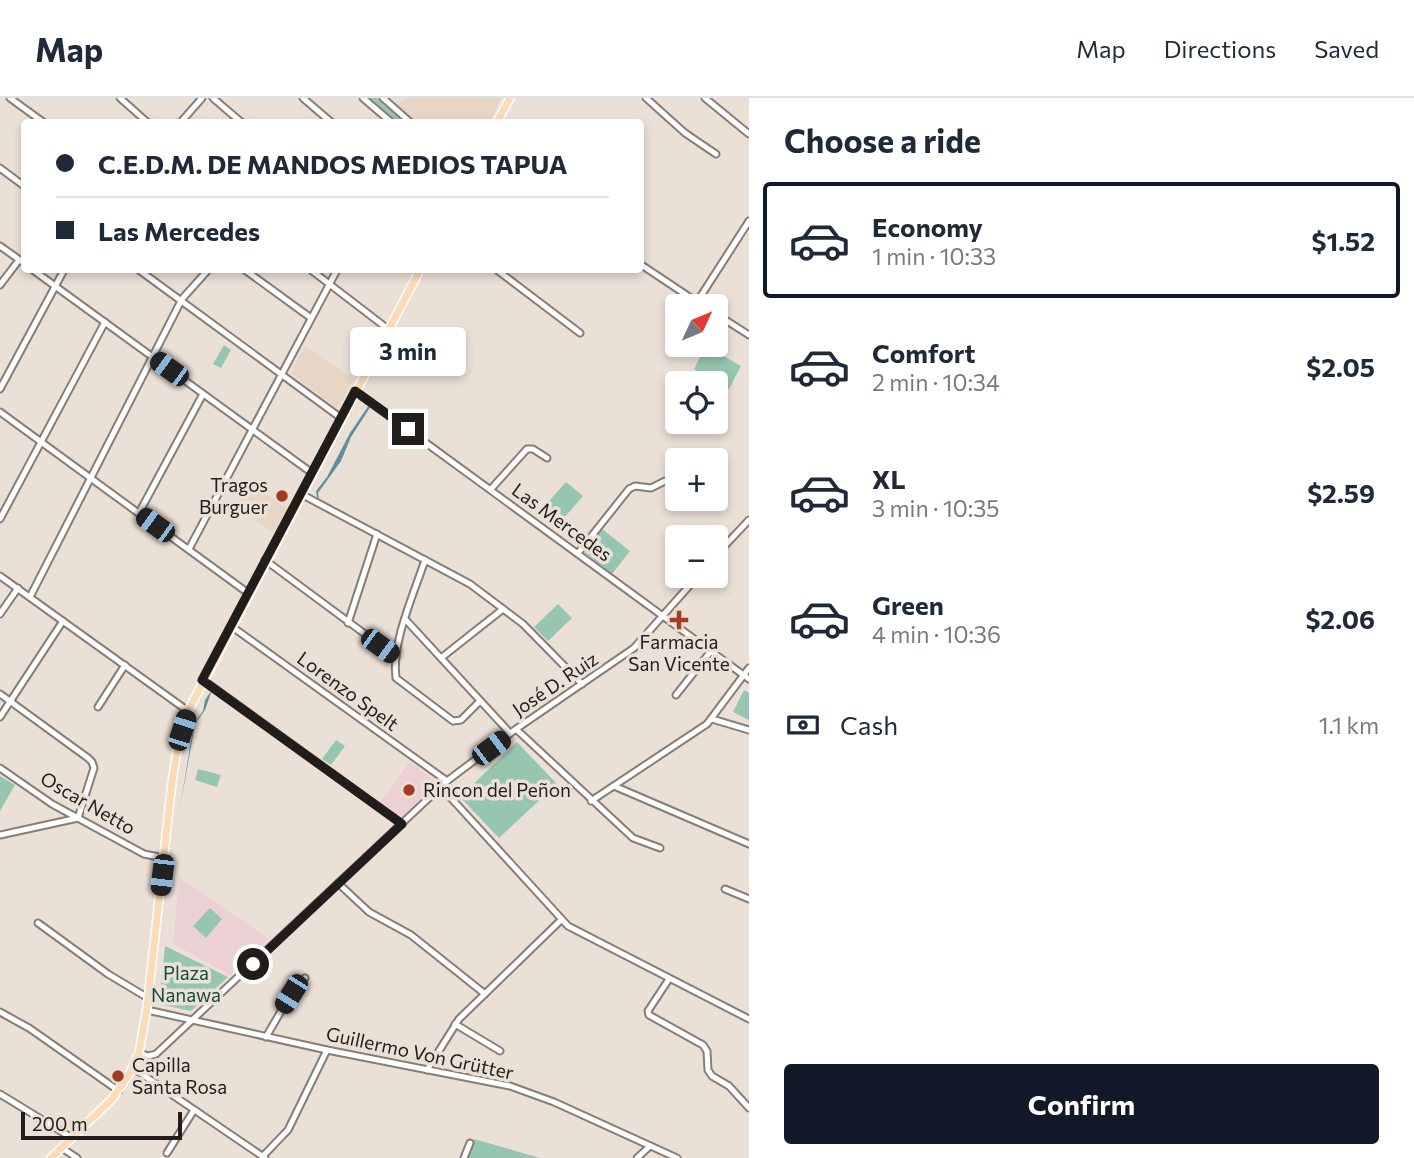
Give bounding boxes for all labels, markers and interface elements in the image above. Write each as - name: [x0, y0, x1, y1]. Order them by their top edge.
- text: Map: [35, 28, 103, 69]
- text: Map: [1076, 34, 1126, 63]
- text: Directions: [1164, 34, 1276, 63]
- text: Saved: [1314, 34, 1379, 63]
- text: Choose a ride: [784, 120, 981, 160]
- text: C.E.D.M. DE MANDOS MEDIOS TAPUA: [98, 148, 567, 179]
- icon: car: [788, 209, 851, 272]
- text: Economy: [872, 211, 983, 242]
- text: Las Mercedes: [98, 215, 260, 246]
- text: $1.52: [1311, 225, 1375, 256]
- text: 1 min · 10:33: [872, 242, 996, 270]
- north arrow: [665, 294, 728, 357]
- map controls: [665, 294, 728, 588]
- callout: 3 min: [350, 328, 466, 376]
- icon: car: [788, 335, 851, 398]
- text: 3 min: [379, 337, 437, 365]
- text: Comfort: [872, 337, 975, 368]
- car: [146, 348, 193, 390]
- text: $2.05: [1306, 351, 1375, 382]
- text: 2 min · 10:34: [872, 368, 1000, 396]
- button: locate: [665, 371, 728, 434]
- route end: [392, 413, 424, 445]
- button: +: [665, 448, 728, 511]
- icon: car: [788, 461, 851, 524]
- text: XL: [872, 463, 906, 494]
- place label: Tragos Burguer: [199, 473, 268, 518]
- text: $2.59: [1307, 477, 1375, 508]
- street label: Las Mercedes: [508, 478, 617, 565]
- marker: Tragos Burguer: [274, 488, 290, 504]
- text: 3 min · 10:35: [872, 494, 1000, 522]
- car: [132, 504, 179, 546]
- button: −: [665, 525, 728, 588]
- icon: car: [788, 587, 851, 650]
- text: Green: [872, 589, 944, 620]
- text: $2.06: [1305, 603, 1375, 634]
- marker: Farmacia San Vicente: [671, 612, 687, 628]
- text: 4 min · 10:36: [872, 620, 1001, 648]
- car: [357, 625, 404, 667]
- place label: Farmacia San Vicente: [628, 630, 730, 675]
- street label: Lorenzo Spelt: [293, 646, 404, 735]
- street label: José D. Ruiz: [508, 647, 602, 721]
- icon: cash: [784, 706, 822, 744]
- car: [166, 707, 199, 753]
- text: Cash: [840, 709, 898, 740]
- text: 1.1 km: [1319, 711, 1379, 739]
- car: [468, 727, 515, 769]
- street label: Oscar Netto: [37, 766, 140, 839]
- place label: Rincon del Peñon: [423, 778, 571, 801]
- marker: Rincon del Peñon: [401, 782, 417, 798]
- car: [150, 853, 175, 897]
- route start: [237, 948, 269, 980]
- park label: Plaza Nanawa: [151, 961, 221, 1006]
- car: [271, 971, 312, 1017]
- street label: Guillermo Von Grütter: [324, 1021, 516, 1084]
- place label: Capilla Santa Rosa: [132, 1053, 227, 1098]
- button: Confirm: [784, 1064, 1379, 1144]
- marker: Capilla Santa Rosa: [110, 1068, 126, 1084]
- scale bar: [21, 1109, 182, 1141]
- text: 200 m: [32, 1112, 88, 1135]

